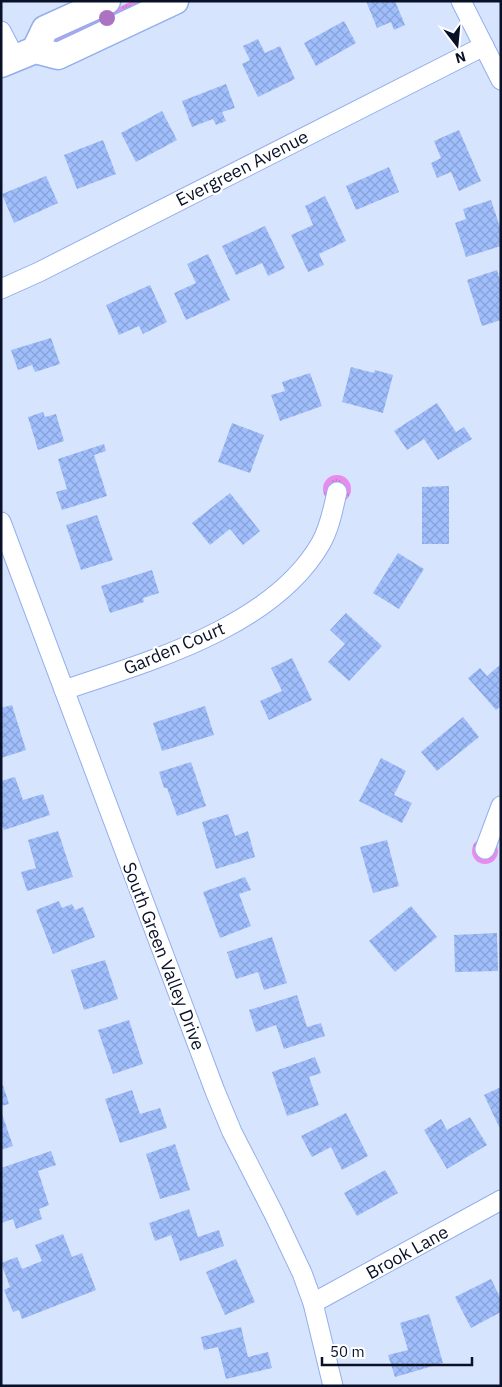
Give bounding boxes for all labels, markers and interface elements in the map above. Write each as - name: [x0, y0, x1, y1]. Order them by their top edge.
- north arrow: [432, 20, 482, 70]
- text: N: [453, 47, 468, 68]
- street label: Evergreen Avenue: [172, 125, 312, 211]
- street label: Garden Court: [120, 616, 228, 680]
- street label: South Green Valley Drive: [118, 859, 210, 1053]
- street label: Brook Lane: [362, 1220, 452, 1284]
- scale bar: [322, 1334, 472, 1366]
- text: 50 m: [330, 1342, 365, 1361]

